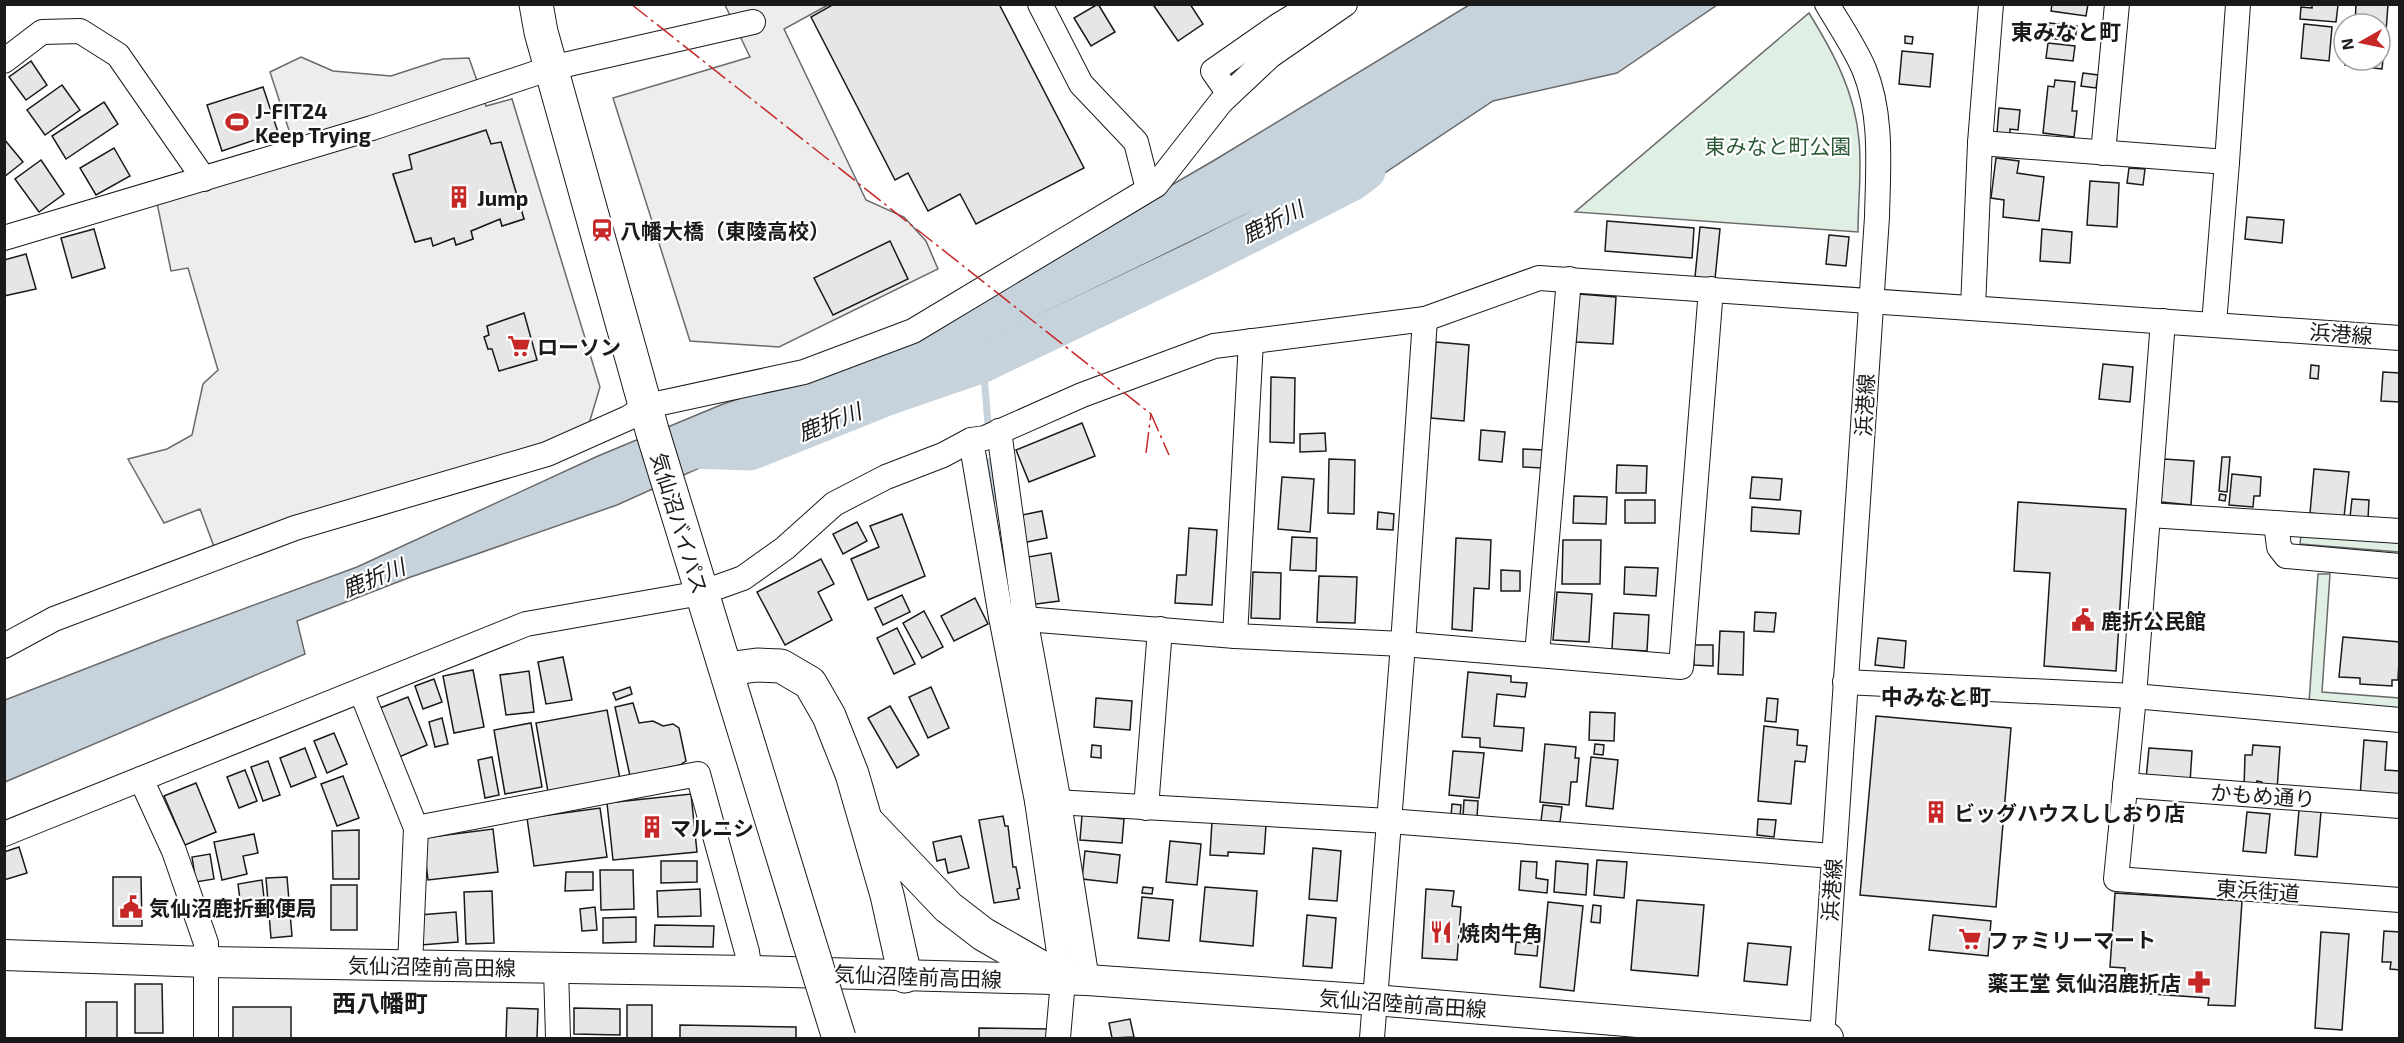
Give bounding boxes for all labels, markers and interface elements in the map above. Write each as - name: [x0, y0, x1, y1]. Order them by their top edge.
- north arrow: [2332, 12, 2392, 72]
- district label: 東みなと町: [2011, 18, 2121, 44]
- text: N: [2336, 37, 2357, 52]
- place label: J-FIT24 Keep Trying: [255, 98, 371, 148]
- sports icon: J-FIT24 Keep Trying: [224, 109, 250, 135]
- park label: 東みなと町公園: [1705, 133, 1852, 158]
- building icon: Jump: [446, 184, 472, 210]
- place label: Jump: [477, 185, 528, 210]
- water label: 鹿折川: [1237, 194, 1309, 247]
- station icon: 八幡大橋（東陵高校）: [589, 217, 615, 243]
- place label: 八幡大橋（東陵高校）: [620, 218, 830, 243]
- street label: 浜港線: [2309, 318, 2373, 348]
- supermarket icon: ローソン: [506, 333, 532, 359]
- place label: ローソン: [537, 334, 621, 359]
- street label: 浜港線: [1850, 373, 1878, 437]
- water label: 鹿折川: [794, 396, 866, 445]
- street label: 気仙沼バイパス: [647, 449, 713, 597]
- water label: 鹿折川: [338, 552, 410, 601]
- public building icon: 鹿折公民館: [2070, 607, 2096, 633]
- place label: 鹿折公民館: [2101, 608, 2206, 633]
- district label: 中みなと町: [1881, 683, 1991, 709]
- street label: かもめ通り: [2210, 779, 2316, 811]
- building icon: ビッグハウスししおり店: [1923, 799, 1949, 825]
- place label: ビッグハウスししおり店: [1954, 800, 2185, 825]
- building icon: マルニシ: [639, 814, 665, 840]
- place label: マルニシ: [670, 815, 754, 840]
- street label: 浜港線: [1816, 858, 1846, 922]
- street label: 東浜街道: [2215, 875, 2301, 905]
- public building icon: 気仙沼鹿折郵便局: [118, 894, 144, 920]
- place label: 気仙沼鹿折郵便局: [149, 895, 317, 920]
- restaurant icon: 焼肉牛角: [1428, 919, 1454, 945]
- place label: 焼肉牛角: [1459, 920, 1543, 945]
- supermarket icon: ファミリーマート: [1957, 926, 1983, 952]
- place label: ファミリーマート: [1988, 927, 2156, 952]
- street label: 気仙沼陸前高田線: [348, 952, 516, 980]
- street label: 気仙沼陸前高田線: [834, 961, 1002, 991]
- pharmacy icon: 薬王堂 気仙沼鹿折店: [2186, 969, 2212, 995]
- place label: 薬王堂 気仙沼鹿折店: [1987, 970, 2181, 995]
- street label: 気仙沼陸前高田線: [1318, 985, 1488, 1021]
- district label: 西八幡町: [332, 988, 428, 1017]

